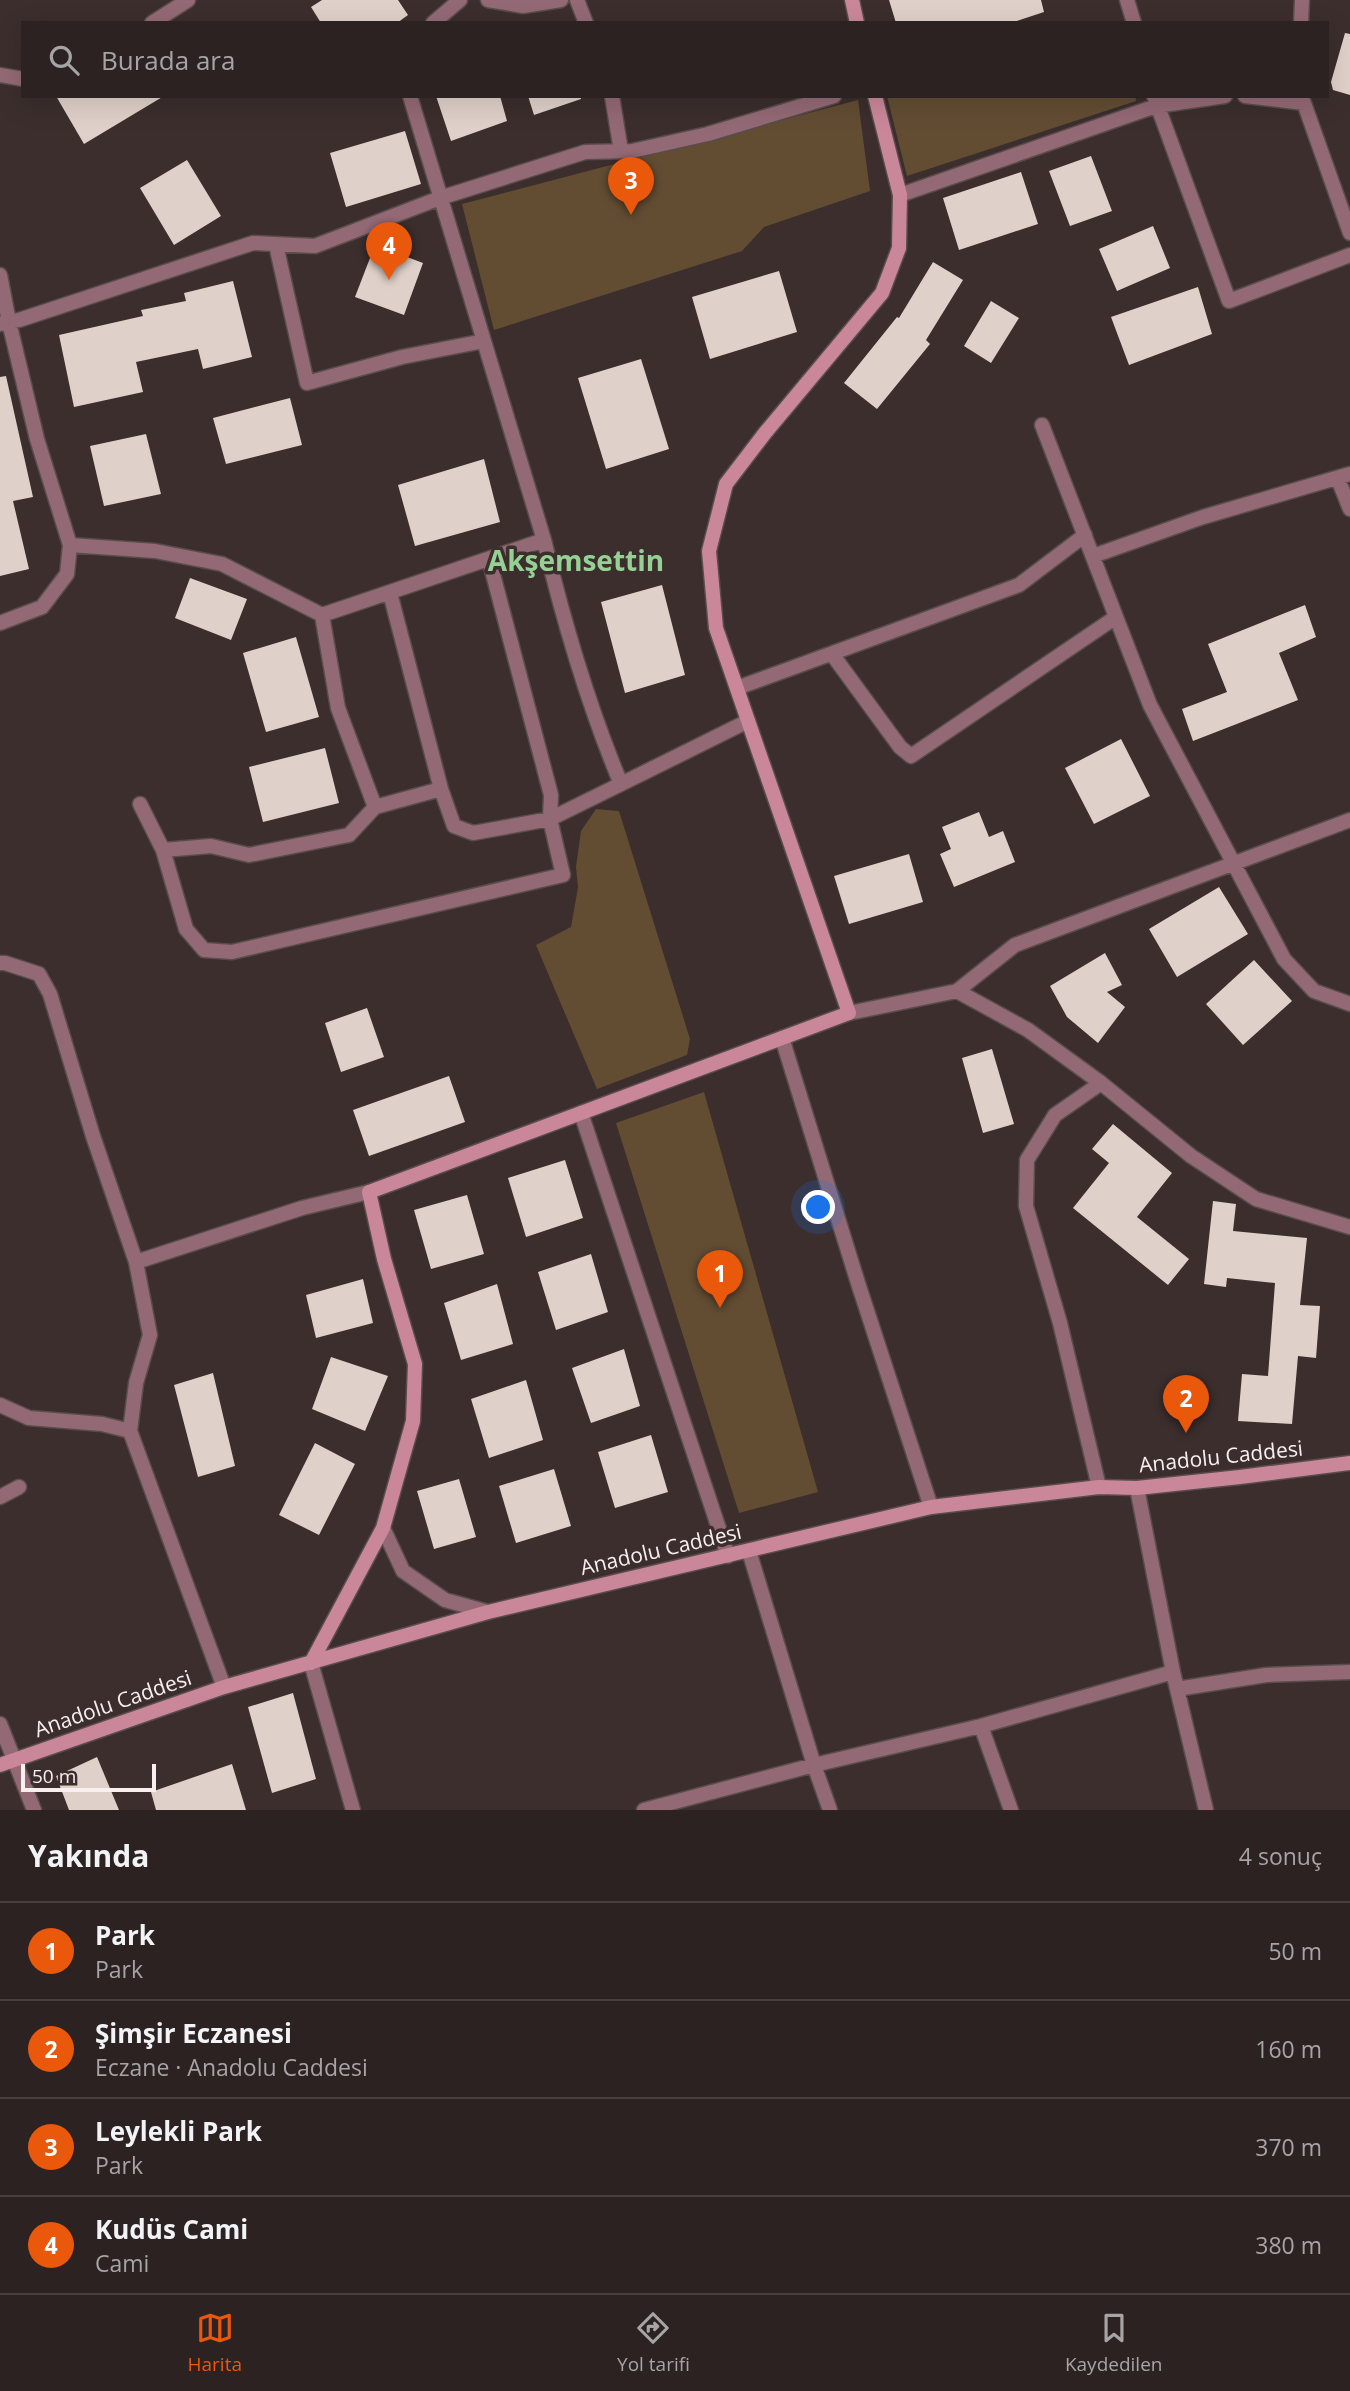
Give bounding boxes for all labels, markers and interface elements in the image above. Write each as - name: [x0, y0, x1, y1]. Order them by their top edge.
- search box: [21, 21, 1329, 98]
- icon: search: [45, 41, 83, 79]
- text: Burada ara: [101, 42, 235, 78]
- pin: 3: [608, 157, 654, 215]
- pin: 4: [366, 222, 412, 280]
- district label: Akşemsettin: [488, 541, 664, 579]
- your location: [801, 1190, 835, 1224]
- pin: 1: [697, 1250, 743, 1308]
- pin: 2: [1163, 1375, 1209, 1433]
- street label: Anadolu Caddesi: [1138, 1433, 1304, 1479]
- street label: Anadolu Caddesi: [577, 1517, 744, 1581]
- street label: Anadolu Caddesi: [30, 1663, 195, 1743]
- scale bar: [21, 1761, 156, 1793]
- text: 50 m: [32, 1763, 76, 1789]
- text: Yakında: [28, 1835, 149, 1876]
- text: 4 sonuç: [1239, 1840, 1322, 1872]
- text: Park: [95, 1917, 155, 1953]
- text: 1: [44, 1935, 58, 1967]
- text: 50 m: [1268, 1935, 1322, 1967]
- text: Park: [95, 1953, 143, 1985]
- text: Şimşir Eczanesi: [95, 2015, 292, 2051]
- text: 2: [44, 2033, 58, 2065]
- text: 160 m: [1255, 2033, 1322, 2065]
- text: Eczane · Anadolu Caddesi: [95, 2051, 368, 2083]
- text: Leylekli Park: [95, 2113, 262, 2149]
- text: 3: [44, 2131, 58, 2163]
- text: 370 m: [1255, 2131, 1322, 2163]
- text: Park: [95, 2149, 143, 2181]
- text: Kudüs Cami: [95, 2211, 248, 2247]
- text: 4: [44, 2229, 58, 2261]
- text: 380 m: [1255, 2229, 1322, 2261]
- text: Cami: [95, 2247, 149, 2279]
- tab: Harita: [188, 2309, 242, 2377]
- tab: Yol tarifi: [617, 2309, 690, 2377]
- tab: Kaydedilen: [1065, 2309, 1162, 2377]

